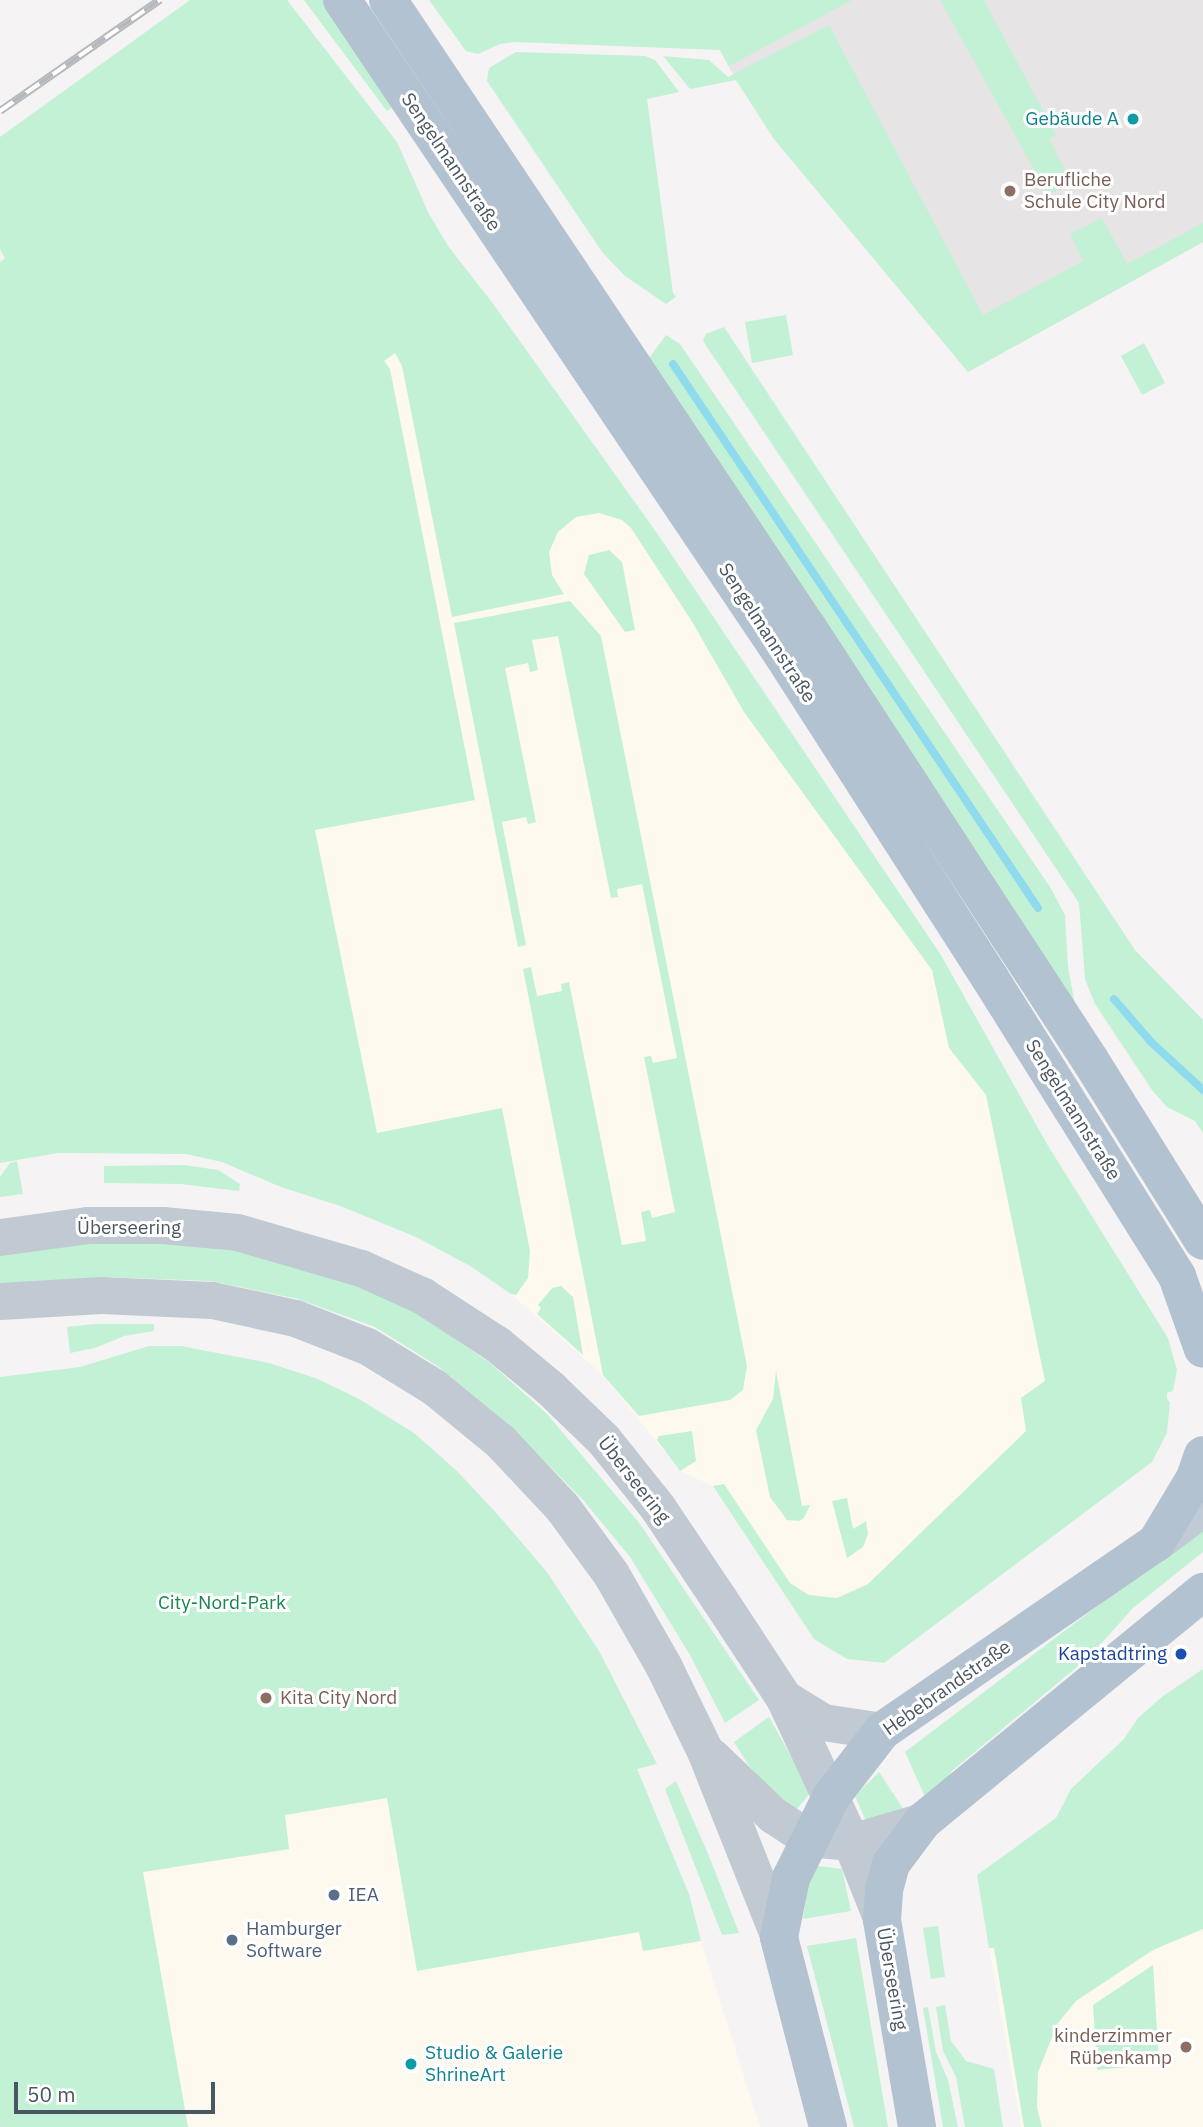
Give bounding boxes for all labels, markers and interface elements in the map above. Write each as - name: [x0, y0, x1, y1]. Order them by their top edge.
- street label: Sengelmannstraße: [396, 89, 506, 235]
- place label: Gebäude A: [1025, 108, 1119, 130]
- marker: Gebäude A: [1125, 111, 1141, 127]
- place label: Berufliche Schule City Nord: [1024, 169, 1165, 213]
- marker: Berufliche Schule City Nord: [1002, 183, 1018, 199]
- street label: Sengelmannstraße: [713, 559, 821, 707]
- street label: Sengelmannstraße: [1021, 1035, 1125, 1185]
- street label: Überseering: [77, 1217, 181, 1239]
- street label: Überseering: [593, 1432, 675, 1528]
- park label: City-Nord-Park: [158, 1592, 286, 1614]
- street label: Hebebrandstraße: [879, 1635, 1015, 1741]
- place label: Kapstadtring: [1058, 1643, 1167, 1665]
- marker: Kapstadtring: [1173, 1646, 1189, 1662]
- place label: Kita City Nord: [280, 1687, 397, 1709]
- marker: Kita City Nord: [258, 1690, 274, 1706]
- place label: IEA: [348, 1884, 379, 1906]
- marker: IEA: [326, 1887, 342, 1903]
- place label: Hamburger Software: [246, 1918, 342, 1962]
- street label: Überseering: [872, 1926, 912, 2032]
- marker: Hamburger Software: [224, 1932, 240, 1948]
- place label: kinderzimmer Rübenkamp: [1054, 2025, 1172, 2069]
- marker: kinderzimmer Rübenkamp: [1178, 2039, 1194, 2055]
- place label: Studio & Galerie ShrineArt: [425, 2042, 563, 2086]
- marker: Studio & Galerie ShrineArt: [403, 2056, 419, 2072]
- scale bar: [18, 2068, 219, 2112]
- text: 50 m: [27, 2080, 76, 2108]

